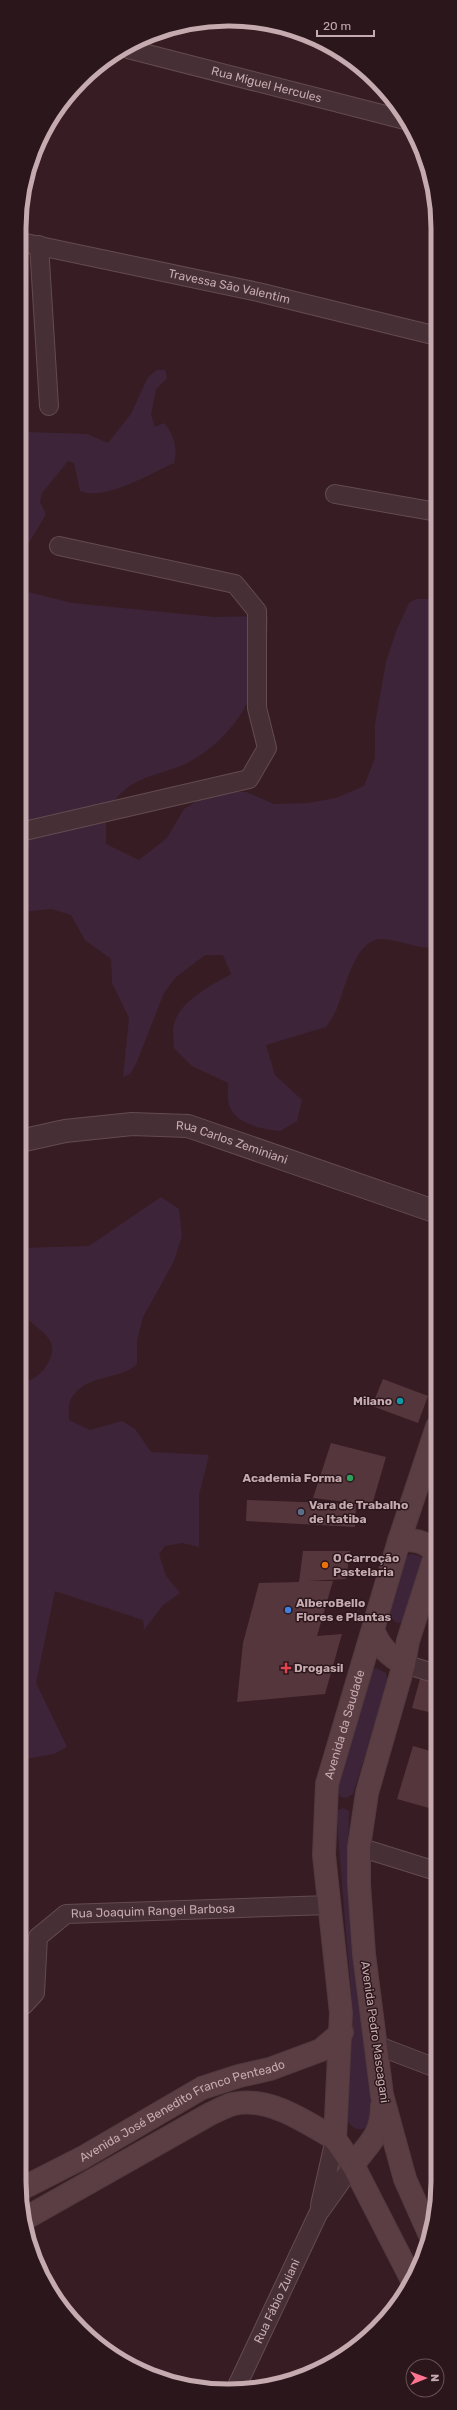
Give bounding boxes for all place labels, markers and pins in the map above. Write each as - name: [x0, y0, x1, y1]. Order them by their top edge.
- place label: Milano: [353, 1394, 392, 1408]
- marker: Milano: [395, 1396, 405, 1406]
- place label: Academia Forma: [242, 1471, 342, 1485]
- marker: Academia Forma: [345, 1473, 355, 1483]
- place label: Vara de Trabalho de Itatiba: [309, 1498, 408, 1526]
- marker: Vara de Trabalho de Itatiba: [296, 1507, 306, 1517]
- place label: O Carroção Pastelaria: [333, 1551, 399, 1579]
- marker: O Carroção Pastelaria: [320, 1560, 330, 1570]
- place label: AlberoBello Flores e Plantas: [296, 1596, 392, 1624]
- marker: AlberoBello Flores e Plantas: [283, 1605, 293, 1615]
- place label: Drogasil: [294, 1661, 344, 1675]
- marker: Drogasil: [281, 1663, 291, 1673]

